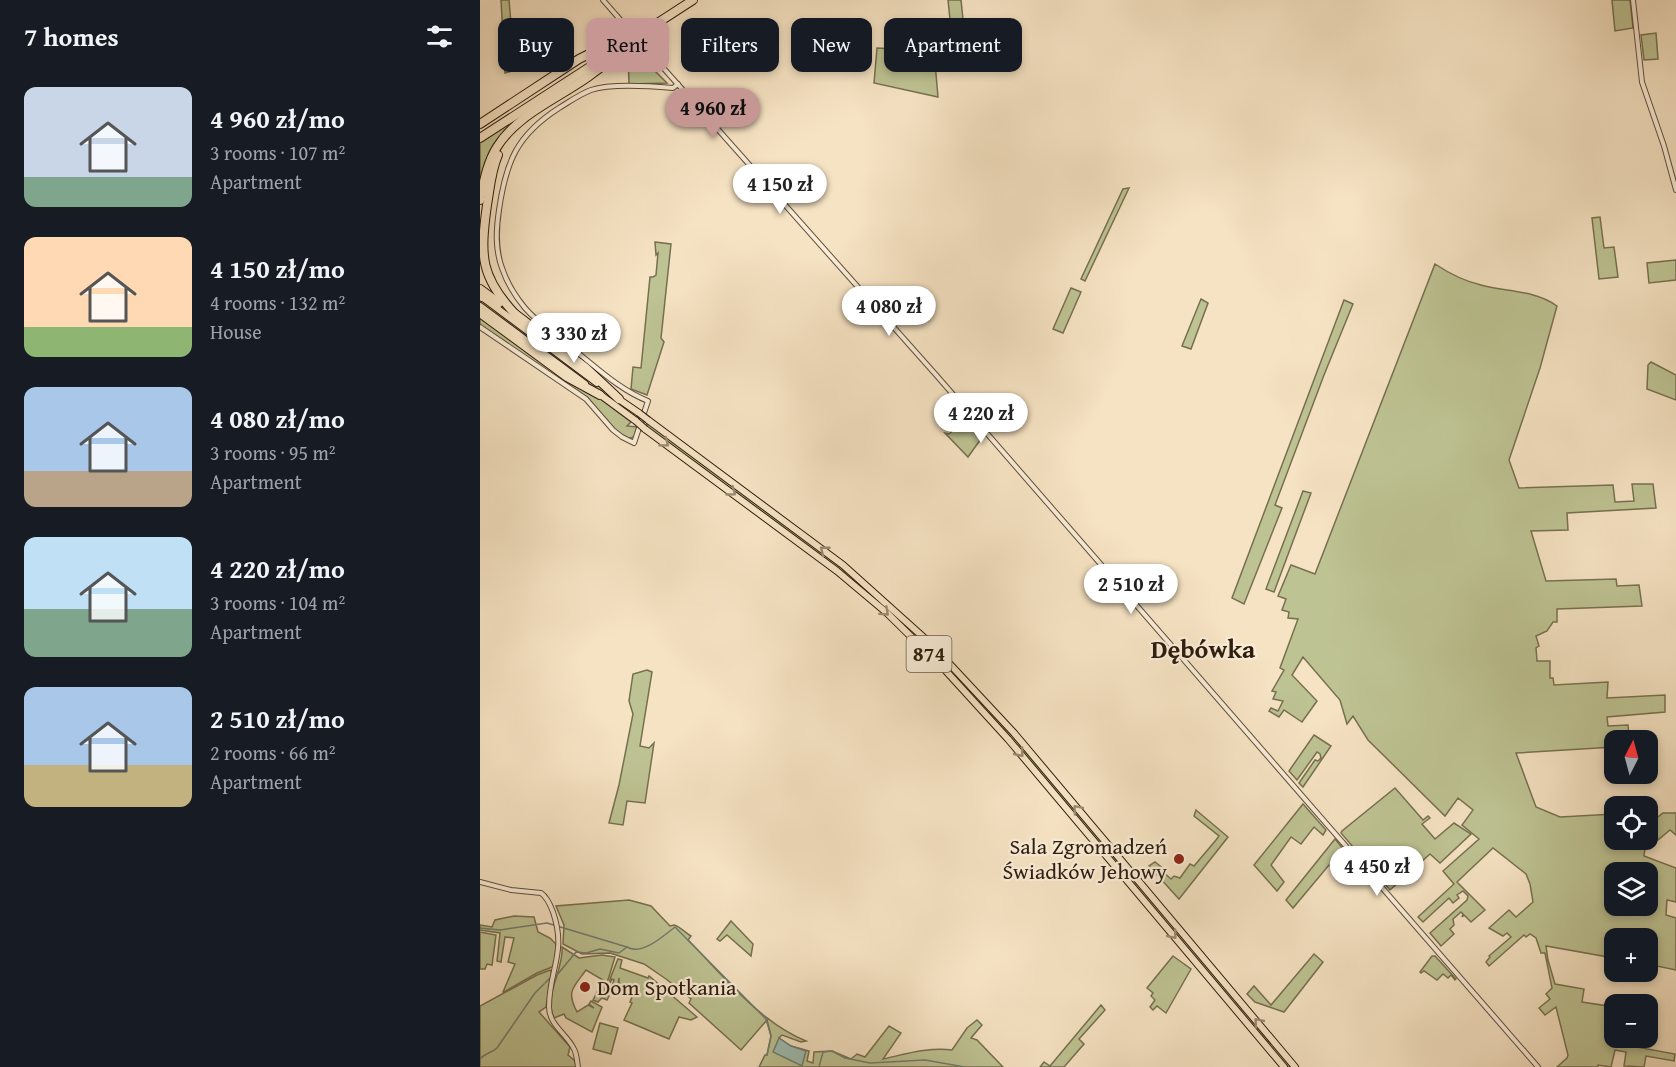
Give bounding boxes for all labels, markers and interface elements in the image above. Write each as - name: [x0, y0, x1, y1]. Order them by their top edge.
- text: 7 homes: [24, 17, 119, 56]
- chip: Buy: [498, 18, 574, 72]
- chip: Rent: [586, 18, 669, 72]
- chip: Filters: [681, 18, 779, 72]
- chip: New: [791, 18, 872, 72]
- chip: Apartment: [884, 18, 1022, 72]
- icon: filters: [423, 20, 456, 53]
- pin: 4 960 zł: [651, 88, 775, 139]
- text: 4 960 zł: [680, 93, 746, 122]
- text: 4 960 zł/mo: [210, 99, 345, 138]
- icon: home: [72, 111, 144, 183]
- text: 3 rooms · 107 m²: [210, 138, 345, 167]
- pin: 4 150 zł: [718, 164, 842, 215]
- text: Apartment: [210, 167, 302, 196]
- text: 4 150 zł: [747, 169, 813, 198]
- text: 4 150 zł/mo: [210, 249, 345, 288]
- icon: home: [72, 261, 144, 333]
- pin: 4 080 zł: [827, 286, 951, 337]
- text: 4 rooms · 132 m²: [210, 288, 345, 317]
- text: 4 080 zł: [856, 291, 922, 320]
- pin: 3 330 zł: [512, 313, 636, 364]
- text: House: [210, 317, 262, 346]
- text: 3 330 zł: [541, 318, 607, 347]
- pin: 4 220 zł: [919, 393, 1043, 444]
- text: 4 220 zł: [948, 398, 1014, 427]
- text: 4 080 zł/mo: [210, 399, 345, 438]
- icon: home: [72, 411, 144, 483]
- one-way arrow: [658, 436, 669, 447]
- text: 3 rooms · 95 m²: [210, 438, 336, 467]
- text: Apartment: [210, 467, 302, 496]
- one-way arrow: [726, 485, 737, 496]
- one-way arrow: [819, 547, 830, 558]
- text: 4 220 zł/mo: [210, 549, 345, 588]
- icon: home: [72, 561, 144, 633]
- pin: 2 510 zł: [1069, 564, 1193, 615]
- text: 2 510 zł: [1098, 569, 1164, 598]
- text: 3 rooms · 104 m²: [210, 588, 345, 617]
- one-way arrow: [879, 605, 889, 616]
- text: Apartment: [210, 617, 302, 646]
- district label: Dębówka: [1151, 629, 1256, 668]
- road number: 874: [906, 636, 952, 672]
- text: 2 510 zł/mo: [210, 699, 345, 738]
- icon: home: [72, 711, 144, 783]
- north arrow: [1604, 730, 1658, 784]
- map controls: [1604, 730, 1658, 1048]
- text: 2 rooms · 66 m²: [210, 738, 336, 767]
- one-way arrow: [1013, 746, 1024, 757]
- text: Apartment: [210, 767, 302, 796]
- button: locate: [1604, 796, 1658, 850]
- one-way arrow: [1074, 805, 1085, 816]
- place label: Sala Zgromadzeń Świadków Jehowy: [1002, 830, 1168, 887]
- pin: 4 450 zł: [1315, 846, 1439, 897]
- text: 4 450 zł: [1344, 851, 1410, 880]
- marker: Sala Zgromadzeń Świadków Jehowy: [1172, 852, 1186, 866]
- button: layers: [1604, 862, 1658, 916]
- one-way arrow: [1166, 928, 1177, 939]
- button: +: [1604, 928, 1658, 982]
- place label: Dom Spotkania: [597, 971, 737, 1003]
- marker: Dom Spotkania: [578, 980, 592, 994]
- button: −: [1604, 994, 1658, 1048]
- one-way arrow: [1254, 1018, 1265, 1029]

